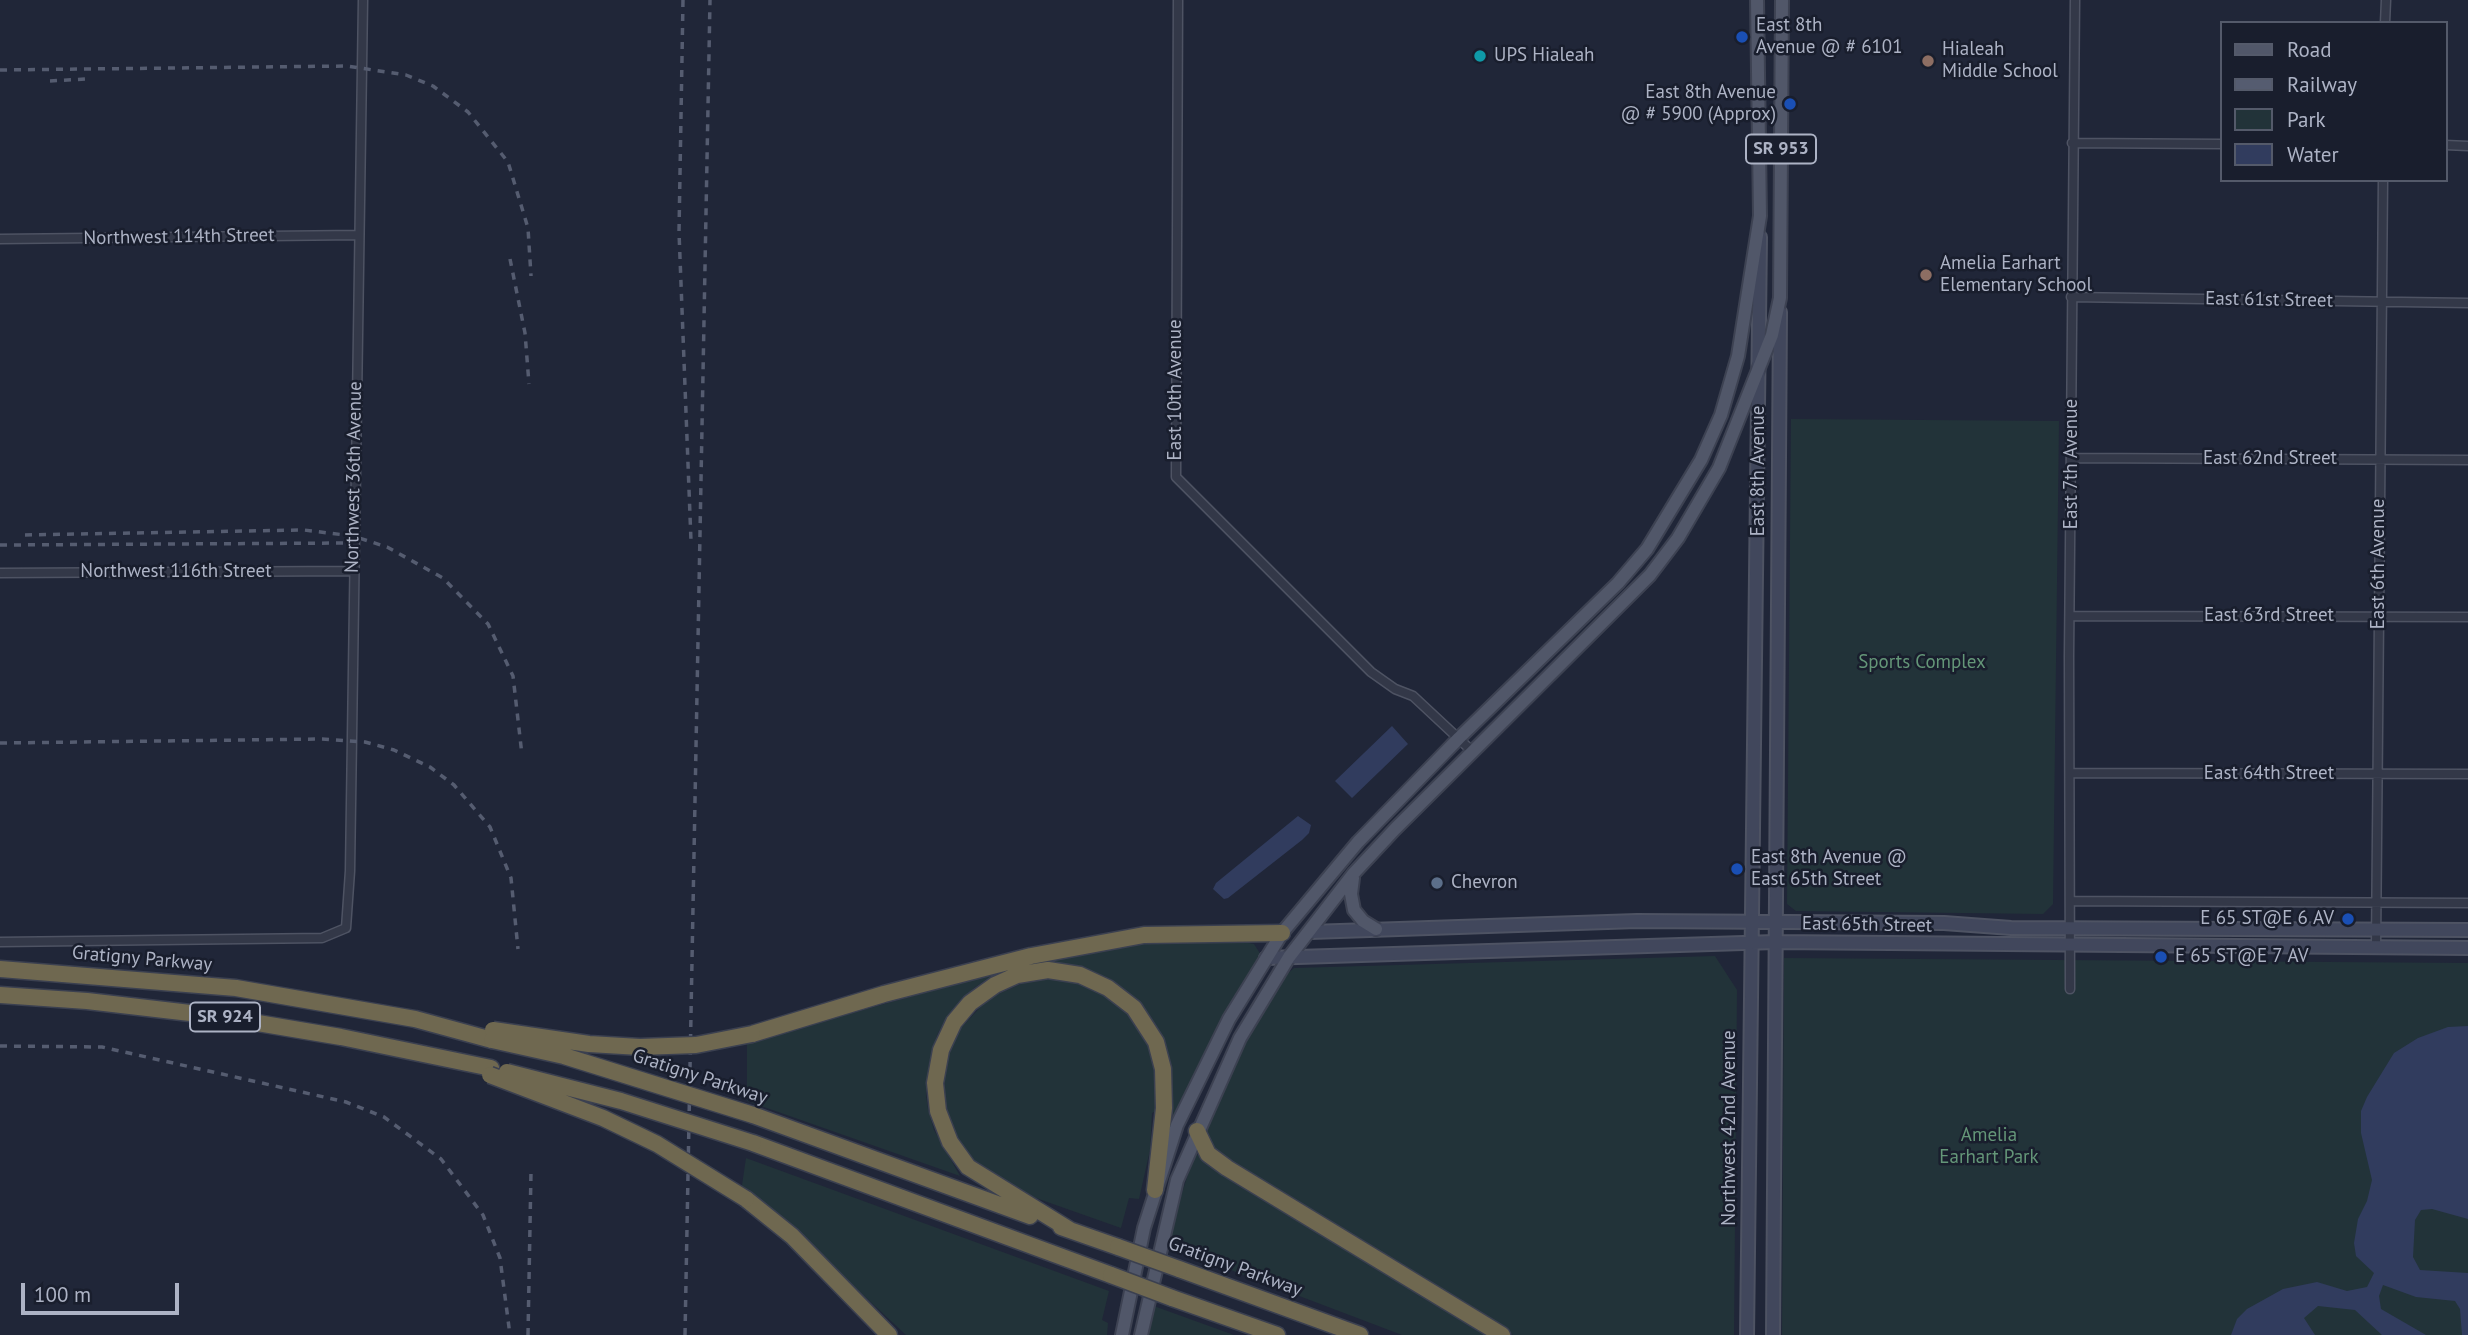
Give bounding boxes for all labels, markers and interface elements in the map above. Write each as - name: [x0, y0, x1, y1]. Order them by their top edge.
- place label: East 8th Avenue @ # 6101: [1756, 15, 1903, 59]
- legend: [2220, 21, 2447, 182]
- marker: East 8th Avenue @ # 6101: [1734, 29, 1750, 45]
- text: Road: [2287, 36, 2331, 63]
- place label: Hialeah Middle School: [1942, 39, 2058, 83]
- place label: UPS Hialeah: [1494, 45, 1594, 67]
- marker: UPS Hialeah: [1472, 48, 1488, 64]
- marker: Hialeah Middle School: [1920, 53, 1936, 69]
- text: Railway: [2287, 71, 2357, 98]
- place label: East 8th Avenue @ # 5900 (Approx): [1621, 82, 1776, 126]
- marker: East 8th Avenue @ # 5900 (Approx): [1782, 96, 1798, 112]
- text: Park: [2287, 106, 2326, 133]
- road number: SR 953: [1746, 134, 1816, 164]
- text: Water: [2287, 141, 2339, 168]
- street label: Northwest 114th Street: [83, 224, 275, 250]
- place label: Amelia Earhart Elementary School: [1940, 253, 2092, 297]
- marker: Amelia Earhart Elementary School: [1918, 267, 1934, 283]
- street label: East 61st Street: [2205, 287, 2333, 313]
- street label: East 10th Avenue: [1165, 319, 1187, 461]
- street label: Northwest 36th Avenue: [341, 381, 367, 573]
- street label: East 7th Avenue: [2061, 399, 2083, 529]
- street label: East 8th Avenue: [1748, 406, 1770, 536]
- street label: East 62nd Street: [2203, 448, 2337, 470]
- street label: East 6th Avenue: [2368, 499, 2390, 629]
- street label: Northwest 116th Street: [80, 561, 272, 583]
- street label: East 63rd Street: [2204, 605, 2334, 627]
- park label: Sports Complex: [1858, 652, 1986, 674]
- street label: East 64th Street: [2204, 763, 2334, 785]
- place label: East 8th Avenue @ East 65th Street: [1751, 847, 1907, 891]
- marker: East 8th Avenue @ East 65th Street: [1729, 861, 1745, 877]
- place label: Chevron: [1451, 872, 1518, 894]
- marker: Chevron: [1429, 875, 1445, 891]
- place label: E 65 ST@E 6 AV: [2200, 908, 2334, 930]
- marker: E 65 ST@E 6 AV: [2340, 911, 2356, 927]
- street label: East 65th Street: [1802, 912, 1932, 938]
- street label: Gratigny Parkway: [71, 942, 213, 976]
- place label: E 65 ST@E 7 AV: [2175, 946, 2309, 968]
- marker: E 65 ST@E 7 AV: [2153, 949, 2169, 965]
- road number: SR 924: [190, 1002, 260, 1032]
- street label: Northwest 42nd Avenue: [1719, 1030, 1741, 1226]
- street label: Gratigny Parkway: [630, 1044, 770, 1110]
- park label: Amelia Earhart Park: [1939, 1125, 2039, 1169]
- street label: Gratigny Parkway: [1165, 1232, 1305, 1302]
- scale bar: [24, 1268, 182, 1312]
- text: 100 m: [34, 1281, 91, 1308]

